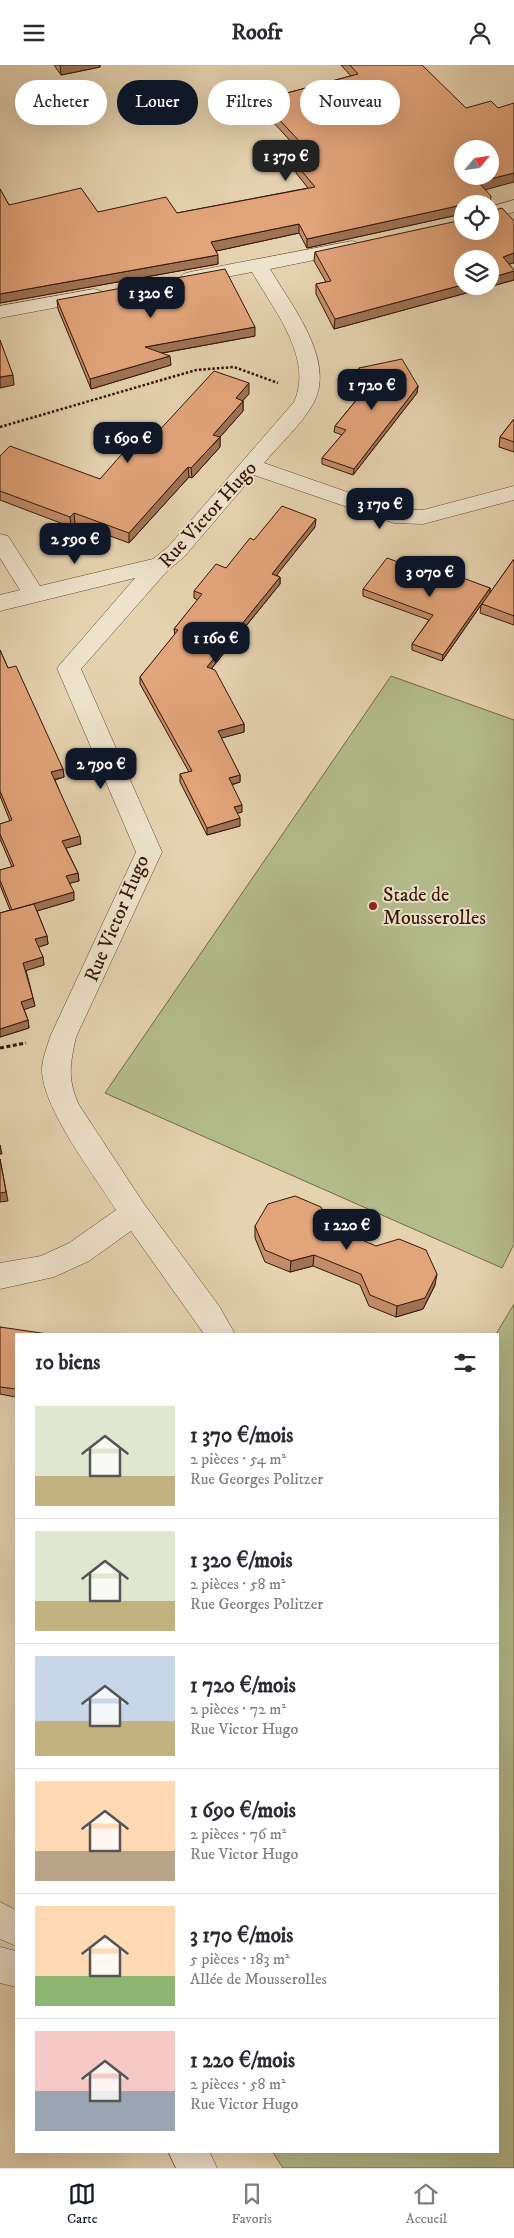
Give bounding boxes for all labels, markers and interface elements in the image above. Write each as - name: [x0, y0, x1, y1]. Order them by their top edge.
- icon: menu: [20, 19, 48, 47]
- text: Roofr: [231, 19, 283, 46]
- icon: person: [466, 19, 494, 47]
- chip: Acheter: [15, 80, 107, 125]
- chip: Louer: [117, 80, 198, 125]
- chip: Filtres: [208, 80, 290, 125]
- chip: Nouveau: [300, 80, 400, 125]
- pin: 1 370 €: [240, 139, 332, 182]
- north arrow: [454, 140, 499, 185]
- map controls: [454, 140, 499, 295]
- text: 1 370 €: [263, 146, 309, 166]
- button: locate: [454, 195, 499, 240]
- button: layers: [454, 250, 499, 295]
- pin: 1 320 €: [105, 277, 197, 319]
- text: 1 320 €: [129, 283, 173, 303]
- pin: 1 720 €: [326, 369, 418, 411]
- text: 1 720 €: [348, 375, 396, 395]
- pin: 1 690 €: [82, 421, 174, 464]
- text: 1 690 €: [104, 428, 152, 448]
- street label: Rue Victor Hugo: [154, 456, 263, 574]
- pin: 3 170 €: [334, 487, 426, 530]
- text: 3 170 €: [357, 494, 403, 514]
- pin: 2 590 €: [29, 523, 121, 565]
- text: 2 590 €: [51, 529, 99, 549]
- pin: 3 070 €: [384, 555, 476, 598]
- text: 3 070 €: [406, 562, 454, 582]
- pin: 1 160 €: [170, 621, 262, 664]
- text: 1 160 €: [194, 628, 238, 648]
- pin: 2 790 €: [55, 747, 147, 790]
- text: 2 790 €: [76, 754, 126, 774]
- street label: Rue Victor Hugo: [79, 851, 155, 986]
- place label: Stade de Mousserolles: [383, 883, 486, 931]
- marker: Stade de Mousserolles: [367, 900, 379, 912]
- pin: 1 220 €: [301, 1209, 393, 1251]
- text: 1 220 €: [324, 1215, 370, 1235]
- icon: filters: [451, 1349, 479, 1377]
- text: 10 biens: [35, 1350, 100, 1376]
- text: 1 370 €/mois: [190, 1423, 293, 1449]
- icon: home: [75, 1426, 135, 1486]
- text: 2 pièces · 54 m²: [190, 1449, 286, 1469]
- text: Rue Georges Politzer: [190, 1469, 323, 1489]
- text: 1 320 €/mois: [190, 1548, 293, 1574]
- icon: home: [75, 1551, 135, 1611]
- text: 2 pièces · 58 m²: [190, 1574, 286, 1594]
- text: Rue Georges Politzer: [190, 1594, 323, 1614]
- text: 1 720 €/mois: [190, 1673, 296, 1699]
- icon: home: [75, 1676, 135, 1736]
- text: 2 pièces · 72 m²: [190, 1699, 286, 1719]
- text: Rue Victor Hugo: [190, 1719, 298, 1739]
- text: 1 690 €/mois: [190, 1798, 296, 1824]
- icon: home: [75, 1801, 135, 1861]
- text: 2 pièces · 76 m²: [190, 1824, 286, 1844]
- text: Rue Victor Hugo: [190, 1844, 298, 1864]
- text: 3 170 €/mois: [190, 1923, 293, 1949]
- icon: home: [75, 1926, 135, 1986]
- text: 5 pièces · 183 m²: [190, 1949, 290, 1969]
- text: Allée de Mousserolles: [190, 1969, 327, 1989]
- text: 1 220 €/mois: [190, 2048, 295, 2074]
- icon: home: [75, 2051, 135, 2111]
- text: 2 pièces · 58 m²: [190, 2074, 286, 2094]
- text: Rue Victor Hugo: [190, 2094, 298, 2114]
- tab: Carte: [67, 2180, 98, 2228]
- tab: Favoris: [231, 2180, 272, 2228]
- tab: Accueil: [406, 2180, 447, 2228]

